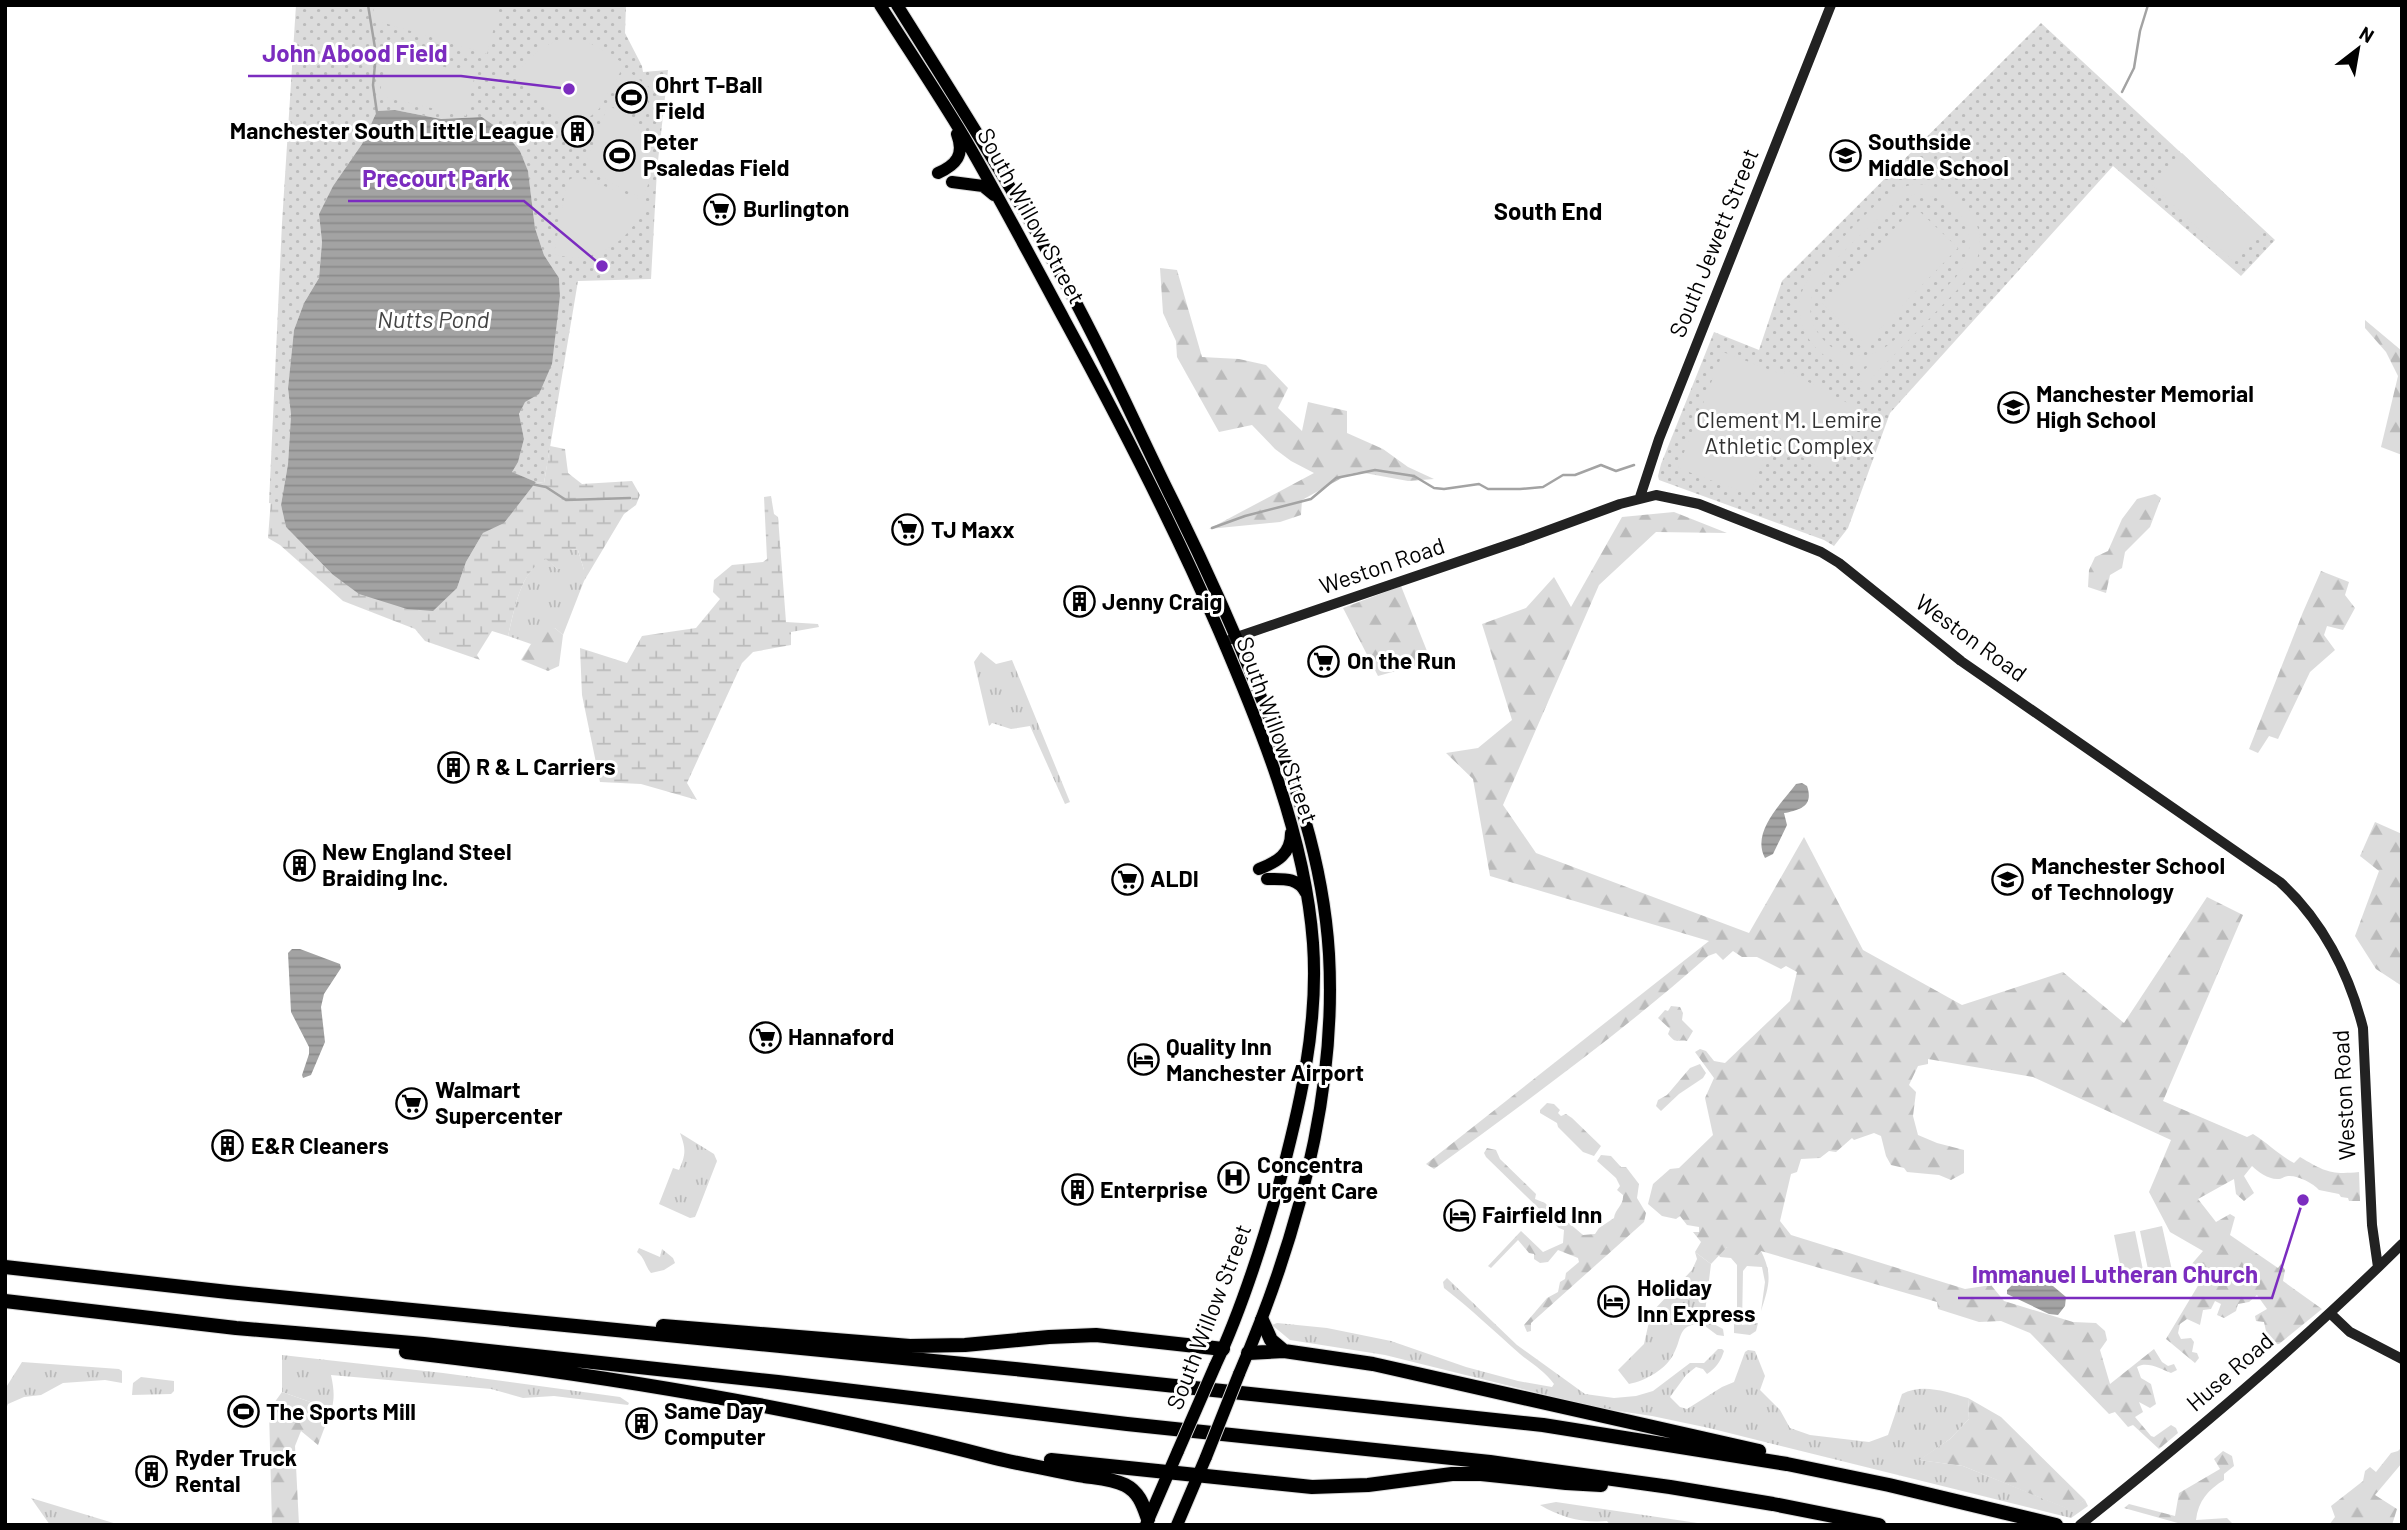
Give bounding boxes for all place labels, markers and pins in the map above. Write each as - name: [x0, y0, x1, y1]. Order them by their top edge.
- callout: John Abood Field: [248, 31, 461, 76]
- place label: Ohrt T-Ball Field: [655, 70, 763, 124]
- sports icon: Ohrt T-Ball Field: [615, 81, 649, 115]
- building icon: Manchester South Little League: [560, 114, 594, 148]
- place label: Manchester South Little League: [230, 116, 554, 144]
- place label: Peter Psaledas Field: [643, 127, 789, 181]
- place label: Southside Middle School: [1868, 127, 2009, 181]
- sports icon: Peter Psaledas Field: [603, 138, 637, 172]
- school or university icon: Southside Middle School: [1828, 138, 1862, 172]
- callout: Precourt Park: [348, 156, 524, 201]
- supermarket icon: Burlington: [703, 192, 737, 226]
- place label: Burlington: [743, 194, 849, 222]
- place label: Manchester Memorial High School: [2036, 379, 2254, 433]
- school or university icon: Manchester Memorial High School: [1996, 390, 2030, 424]
- supermarket icon: TJ Maxx: [891, 513, 925, 547]
- place label: TJ Maxx: [931, 515, 1015, 543]
- building icon: Jenny Craig: [1062, 585, 1096, 619]
- place label: Jenny Craig: [1102, 587, 1222, 615]
- supermarket icon: On the Run: [1307, 644, 1341, 678]
- place label: On the Run: [1347, 646, 1456, 674]
- building icon: R & L Carriers: [436, 750, 470, 784]
- place label: R & L Carriers: [476, 752, 616, 780]
- place label: New England Steel Braiding Inc.: [322, 837, 512, 891]
- building icon: New England Steel Braiding Inc.: [282, 848, 316, 882]
- place label: Manchester School of Technology: [2031, 851, 2225, 905]
- supermarket icon: ALDI: [1110, 862, 1144, 896]
- school or university icon: Manchester School of Technology: [1991, 862, 2025, 896]
- place label: ALDI: [1150, 864, 1199, 892]
- supermarket icon: Hannaford: [748, 1020, 782, 1054]
- place label: Hannaford: [788, 1022, 894, 1050]
- place label: Quality Inn Manchester Airport: [1166, 1032, 1364, 1086]
- hotel icon: Quality Inn Manchester Airport: [1126, 1043, 1160, 1077]
- place label: Walmart Supercenter: [435, 1075, 563, 1129]
- supermarket icon: Walmart Supercenter: [395, 1086, 429, 1120]
- building icon: E&R Cleaners: [211, 1129, 245, 1163]
- place label: E&R Cleaners: [251, 1131, 389, 1159]
- place label: Concentra Urgent Care: [1257, 1150, 1378, 1204]
- hospital icon: Concentra Urgent Care: [1217, 1161, 1251, 1195]
- building icon: Enterprise: [1060, 1173, 1094, 1207]
- place label: Enterprise: [1100, 1175, 1208, 1203]
- hotel icon: Fairfield Inn: [1442, 1198, 1476, 1232]
- place label: Fairfield Inn: [1482, 1200, 1602, 1228]
- callout: Immanuel Lutheran Church: [1958, 1253, 2272, 1298]
- place label: Holiday Inn Express: [1637, 1273, 1756, 1327]
- hotel icon: Holiday Inn Express: [1597, 1284, 1631, 1318]
- sports icon: The Sports Mill: [226, 1395, 260, 1429]
- place label: Same Day Computer: [664, 1396, 766, 1450]
- place label: The Sports Mill: [266, 1397, 416, 1425]
- building icon: Same Day Computer: [624, 1407, 658, 1441]
- place label: Ryder Truck Rental: [175, 1443, 297, 1497]
- building icon: Ryder Truck Rental: [135, 1454, 169, 1488]

